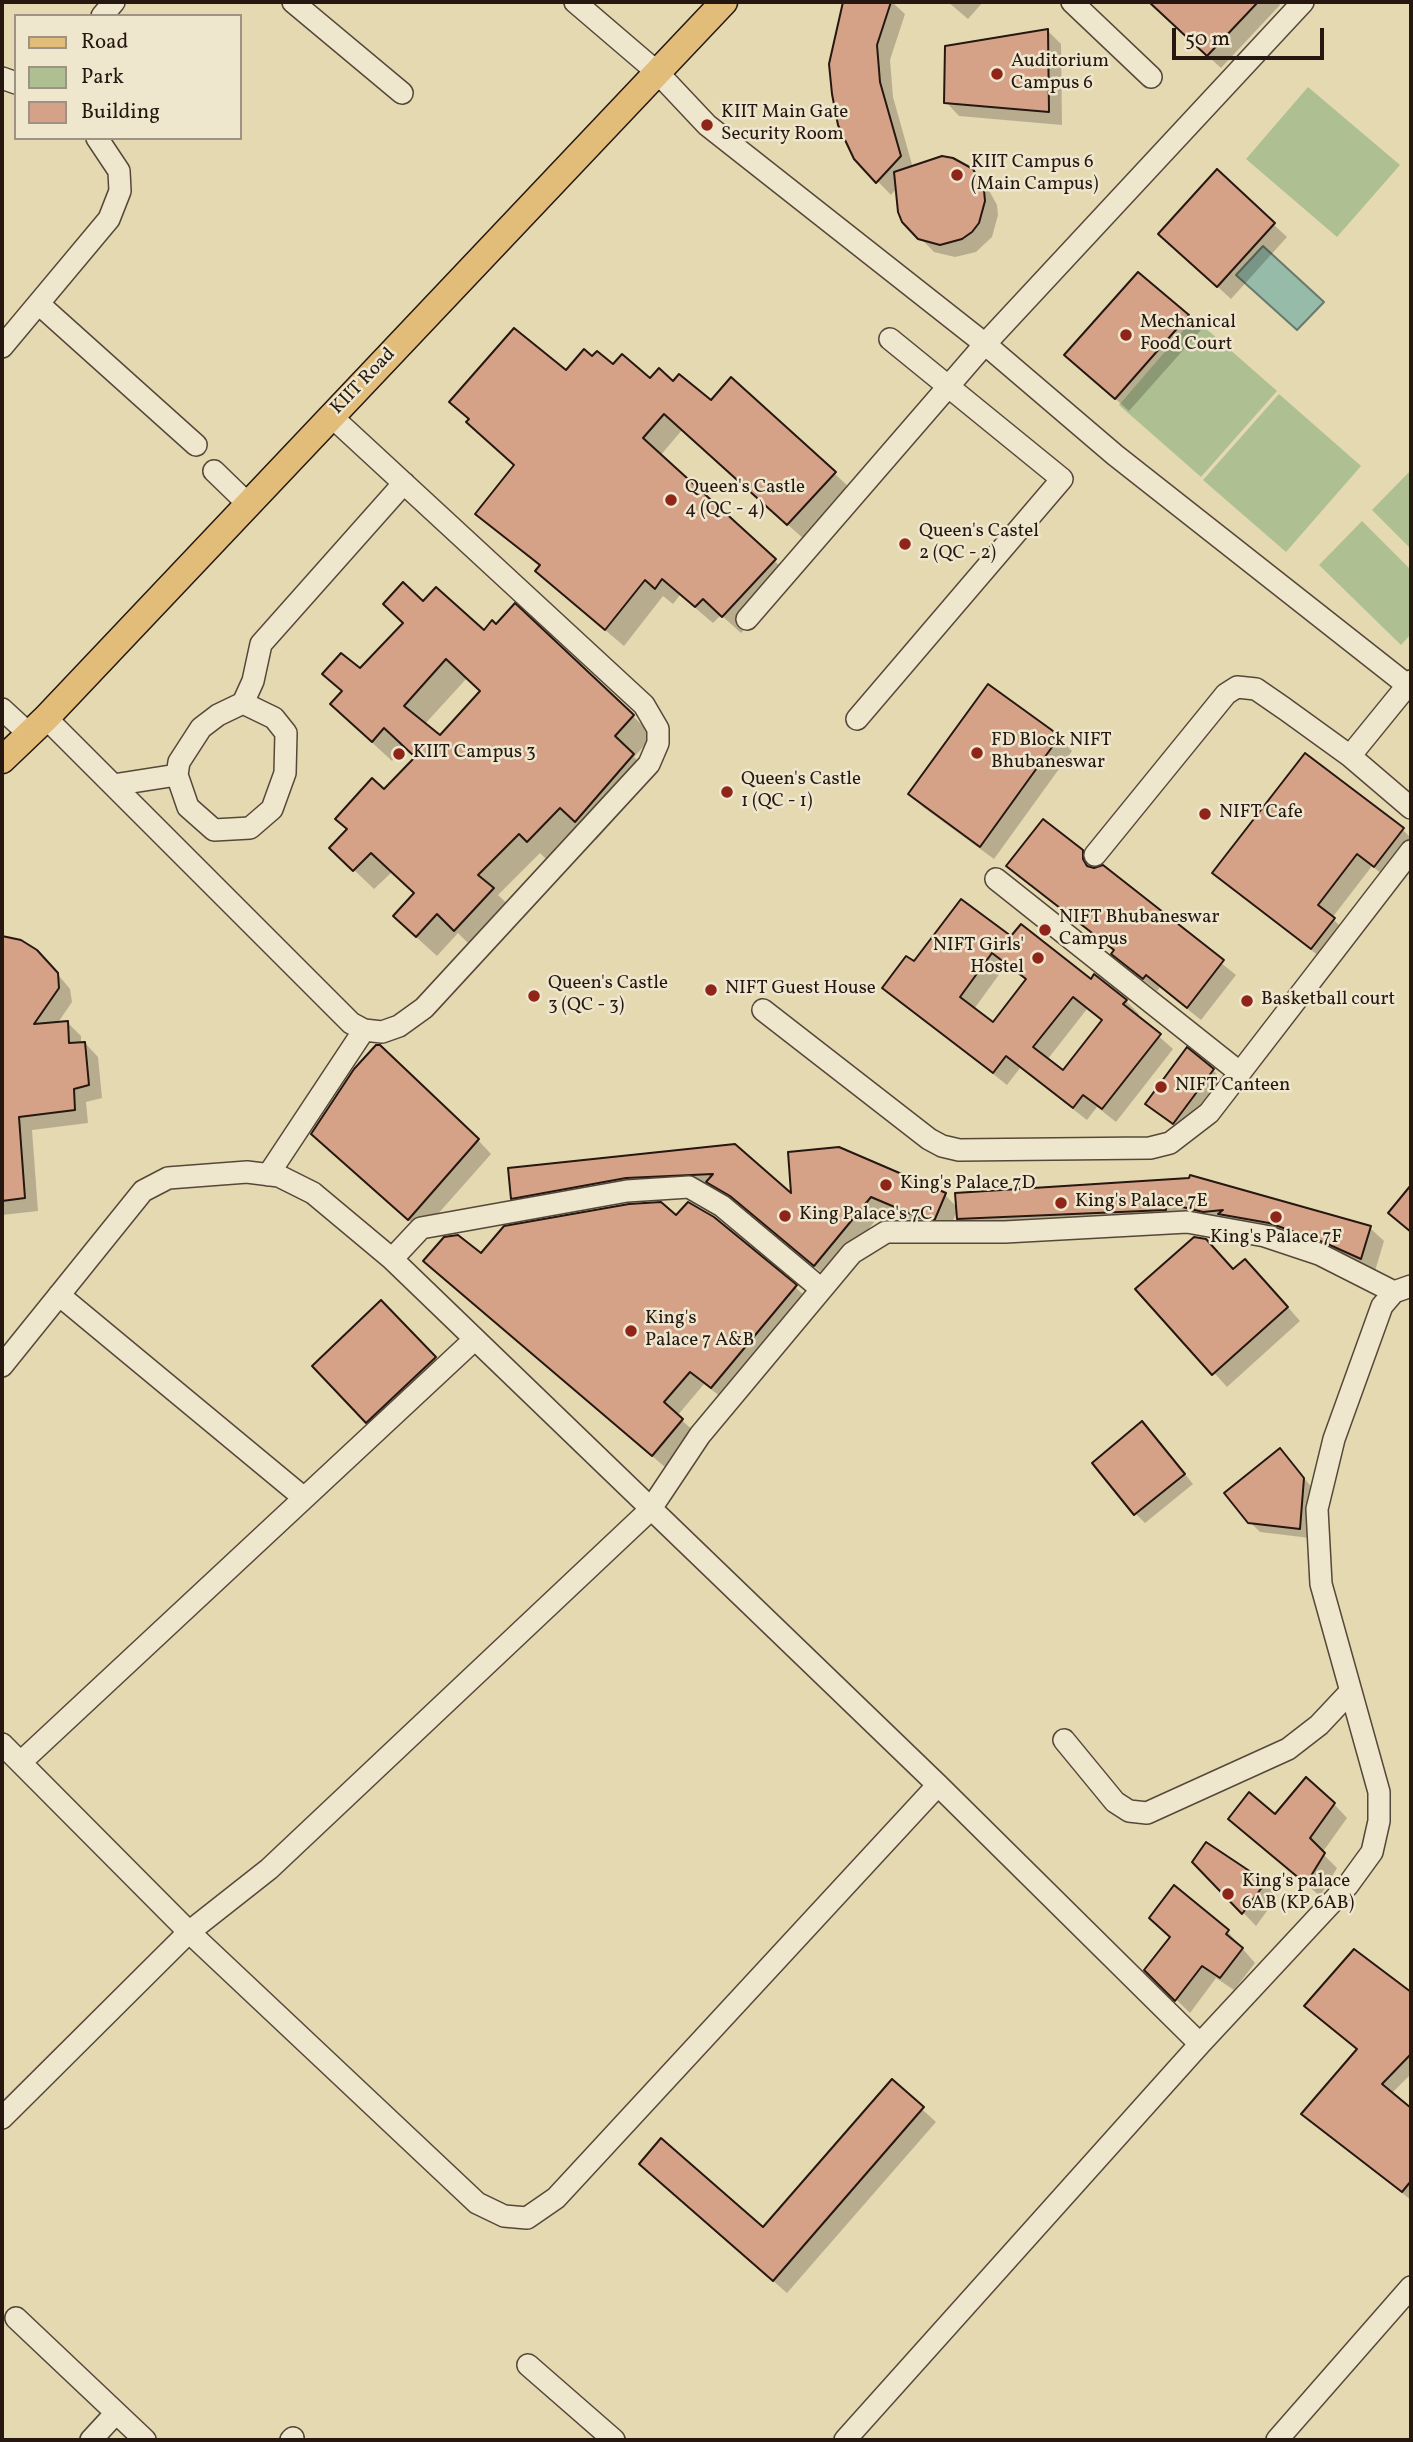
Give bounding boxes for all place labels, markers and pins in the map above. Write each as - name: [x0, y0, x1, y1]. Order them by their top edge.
- place label: Auditorium Campus 6: [1011, 52, 1109, 96]
- marker: Auditorium Campus 6: [989, 66, 1005, 82]
- place label: KIIT Main Gate Security Room: [721, 103, 848, 147]
- marker: KIIT Main Gate Security Room: [699, 117, 715, 133]
- place label: KIIT Campus 6 (Main Campus): [971, 153, 1098, 197]
- marker: KIIT Campus 6 (Main Campus): [949, 167, 965, 183]
- place label: Mechanical Food Court: [1140, 313, 1236, 357]
- marker: Mechanical Food Court: [1118, 327, 1134, 343]
- place label: Queen's Castle 4 (QC - 4): [685, 478, 805, 522]
- marker: Queen's Castle 4 (QC - 4): [663, 492, 679, 508]
- place label: Queen's Castel 2 (QC - 2): [919, 522, 1039, 566]
- marker: Queen's Castel 2 (QC - 2): [897, 536, 913, 552]
- place label: FD Block NIFT Bhubaneswar: [991, 731, 1112, 775]
- place label: KIIT Campus 3: [413, 743, 536, 765]
- marker: FD Block NIFT Bhubaneswar: [969, 745, 985, 761]
- marker: KIIT Campus 3: [391, 746, 407, 762]
- place label: Queen's Castle 1 (QC - 1): [741, 770, 861, 814]
- marker: Queen's Castle 1 (QC - 1): [719, 784, 735, 800]
- place label: NIFT Cafe: [1219, 803, 1303, 825]
- marker: NIFT Cafe: [1197, 806, 1213, 822]
- place label: NIFT Bhubaneswar Campus: [1059, 908, 1219, 952]
- marker: NIFT Bhubaneswar Campus: [1037, 922, 1053, 938]
- place label: NIFT Girls' Hostel: [933, 936, 1024, 980]
- marker: NIFT Girls' Hostel: [1030, 950, 1046, 966]
- place label: Queen's Castle 3 (QC - 3): [548, 974, 668, 1018]
- place label: NIFT Guest House: [725, 979, 876, 1001]
- marker: NIFT Guest House: [703, 982, 719, 998]
- marker: Queen's Castle 3 (QC - 3): [526, 988, 542, 1004]
- place label: Basketball court: [1261, 990, 1395, 1012]
- marker: Basketball court: [1239, 993, 1255, 1009]
- place label: NIFT Canteen: [1175, 1076, 1290, 1098]
- marker: NIFT Canteen: [1153, 1079, 1169, 1095]
- place label: King's Palace 7D: [900, 1174, 1035, 1196]
- marker: King's Palace 7D: [878, 1177, 894, 1193]
- place label: King's Palace 7E: [1075, 1192, 1208, 1214]
- marker: King's Palace 7E: [1053, 1195, 1069, 1211]
- place label: King Palace's 7C: [799, 1205, 933, 1227]
- marker: King Palace's 7C: [777, 1208, 793, 1224]
- marker: King's Palace 7F: [1268, 1209, 1284, 1225]
- place label: King's Palace 7F: [1210, 1228, 1342, 1250]
- place label: King's Palace 7 A&B: [645, 1309, 754, 1353]
- marker: King's Palace 7 A&B: [623, 1323, 639, 1339]
- place label: King's palace 6AB (KP 6AB): [1242, 1872, 1354, 1916]
- marker: King's palace 6AB (KP 6AB): [1220, 1886, 1236, 1902]

